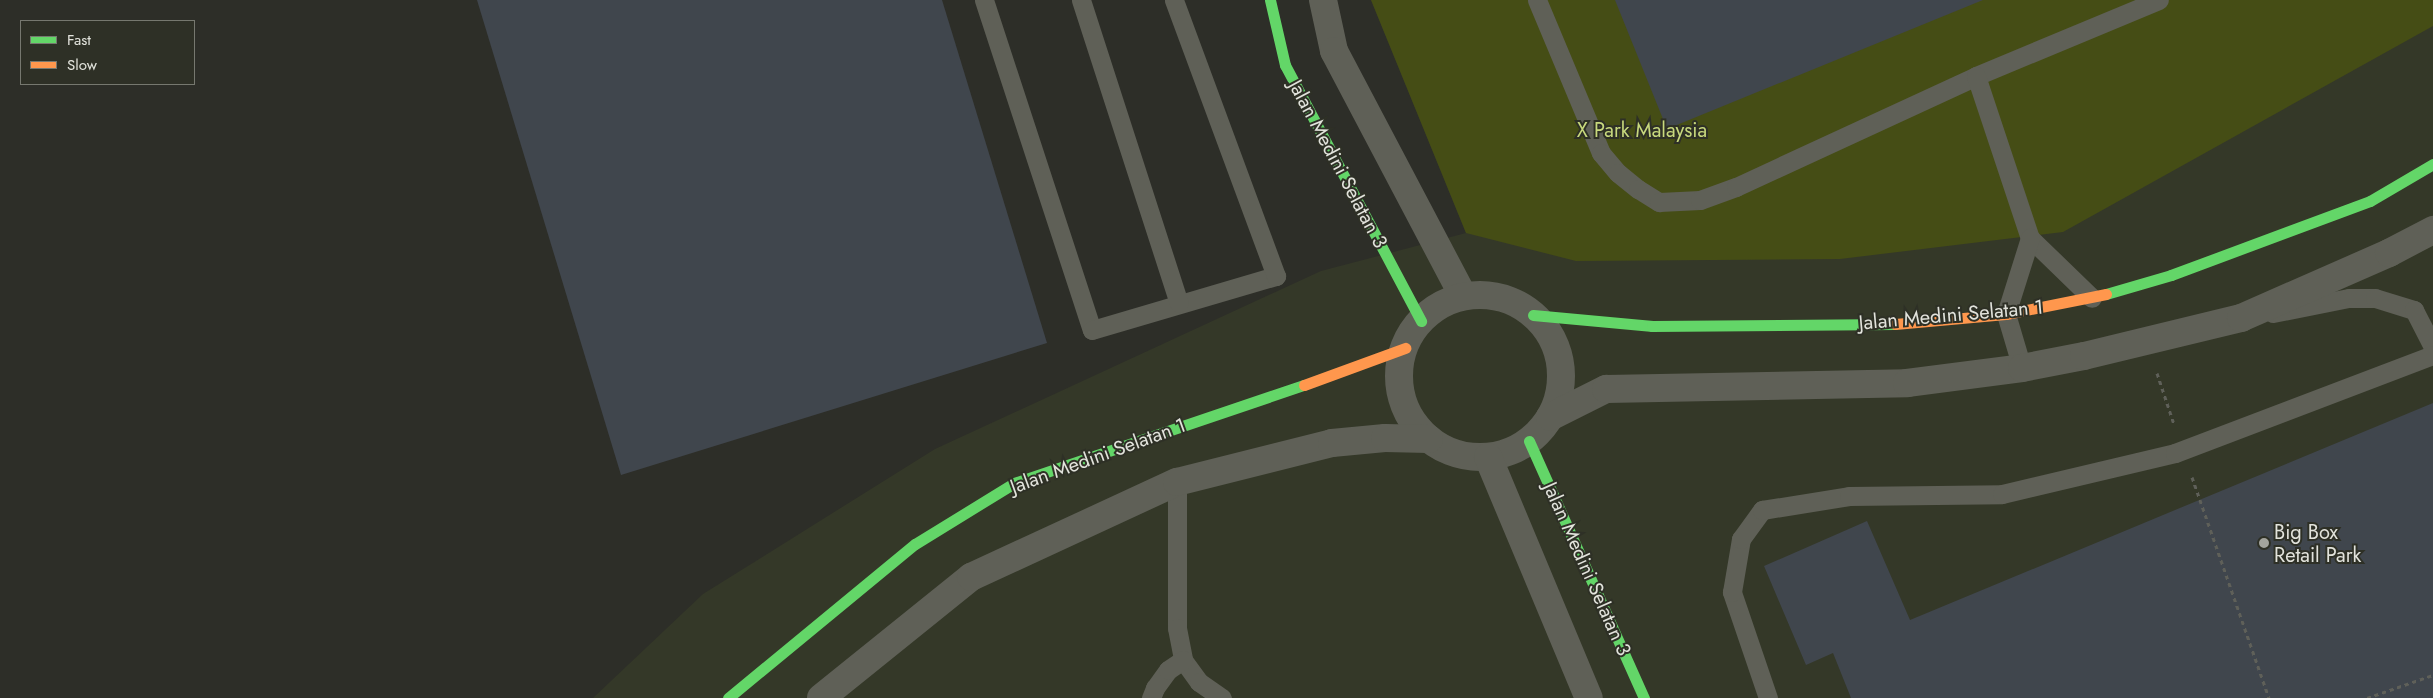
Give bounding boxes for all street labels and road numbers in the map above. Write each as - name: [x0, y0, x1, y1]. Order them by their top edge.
- street label: Jalan Medini Selatan 3: [1283, 76, 1393, 252]
- street label: Jalan Medini Selatan 1: [1858, 295, 2044, 335]
- street label: Jalan Medini Selatan 1: [1007, 413, 1189, 499]
- street label: Jalan Medini Selatan 3: [1538, 479, 1636, 659]

